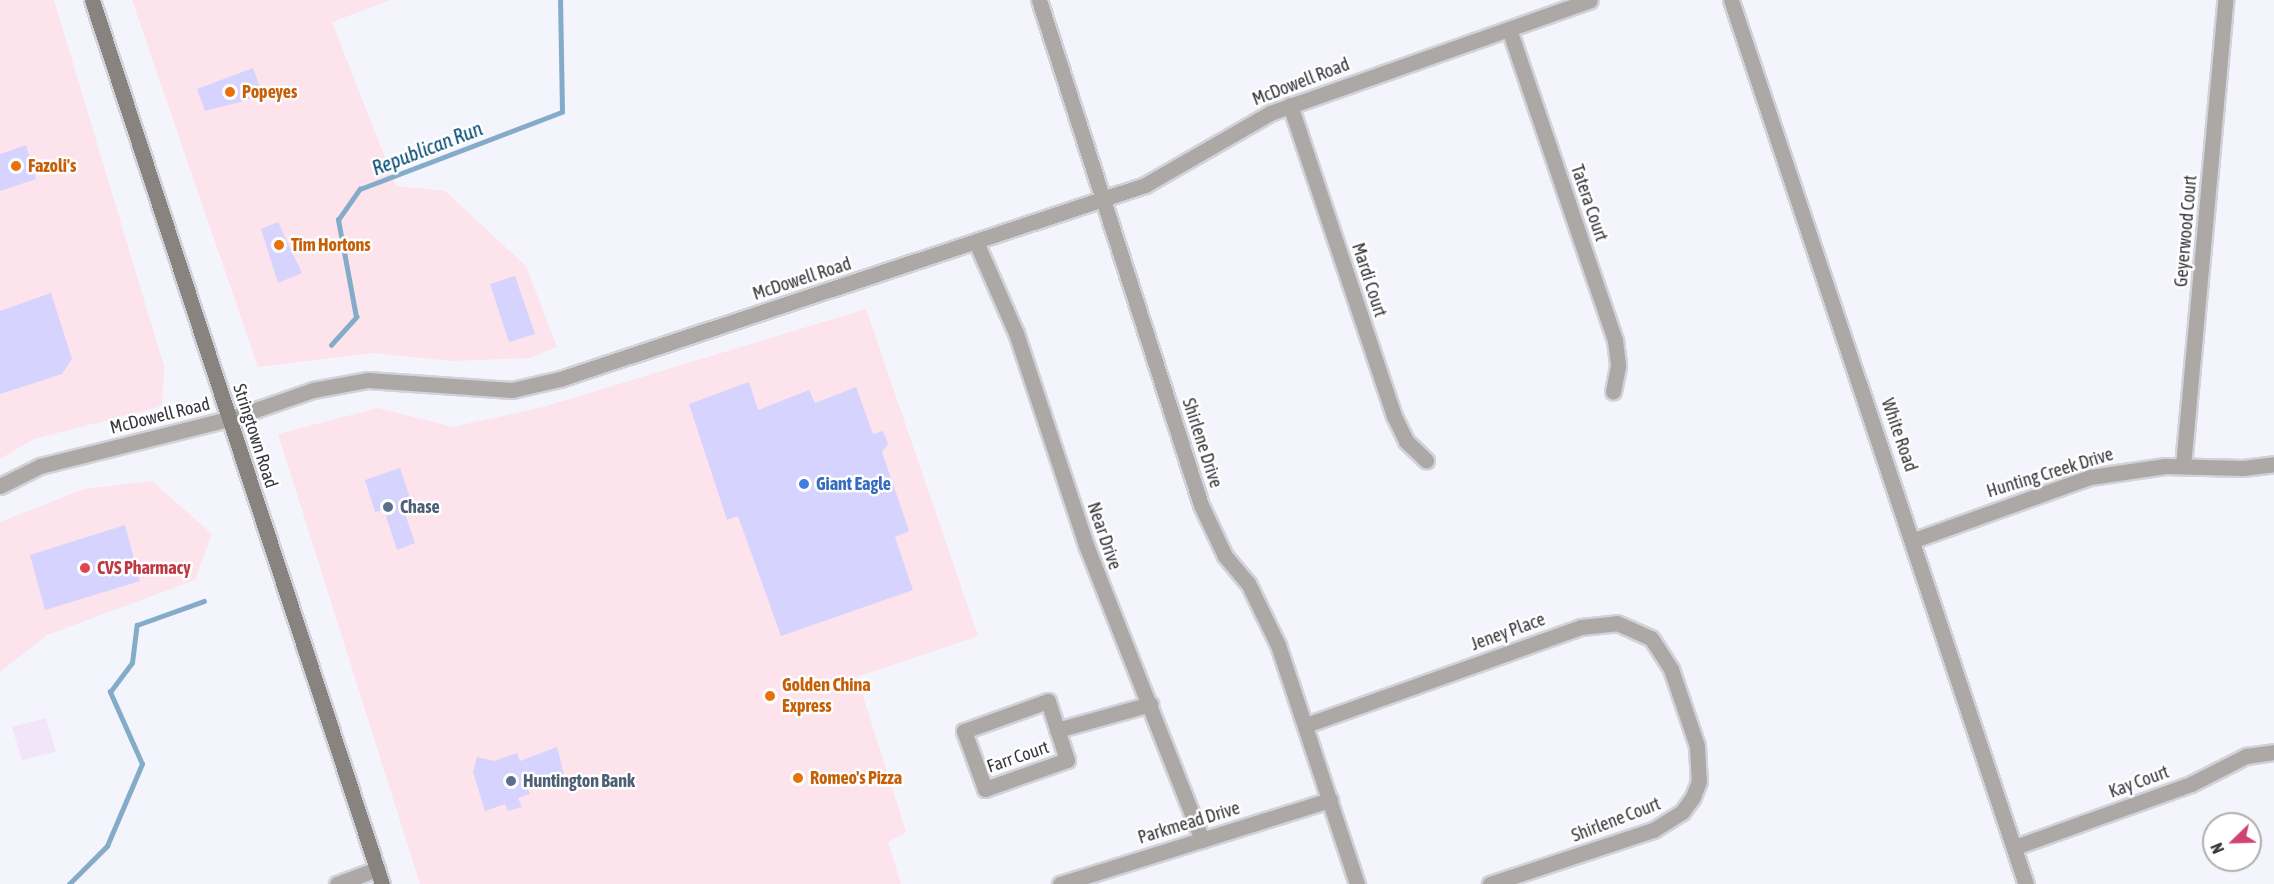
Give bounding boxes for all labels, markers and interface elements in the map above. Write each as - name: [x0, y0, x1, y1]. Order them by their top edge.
- street label: McDowell Road: [1249, 54, 1353, 110]
- place label: Popeyes: [242, 81, 297, 103]
- marker: Popeyes: [223, 85, 237, 99]
- water label: Republican Run: [369, 116, 485, 180]
- place label: Fazoli's: [28, 155, 76, 177]
- marker: Fazoli's: [9, 159, 23, 173]
- street label: Tatera Court: [1566, 162, 1612, 244]
- street label: Geyerwood Court: [2170, 174, 2202, 288]
- place label: Tim Hortons: [291, 234, 371, 256]
- marker: Tim Hortons: [272, 238, 286, 252]
- street label: Mardi Court: [1347, 240, 1391, 320]
- street label: McDowell Road: [750, 253, 854, 305]
- street label: Stringtown Road: [228, 381, 282, 491]
- street label: McDowell Road: [108, 393, 212, 439]
- street label: Shirlene Drive: [1177, 396, 1227, 490]
- street label: White Road: [1876, 396, 1922, 474]
- street label: Hunting Creek Drive: [1984, 444, 2116, 502]
- place label: Giant Eagle: [816, 473, 891, 495]
- marker: Giant Eagle: [797, 477, 811, 491]
- place label: Chase: [400, 496, 440, 518]
- street label: Near Drive: [1082, 499, 1126, 573]
- marker: Chase: [381, 500, 395, 514]
- place label: CVS Pharmacy: [97, 557, 191, 579]
- marker: CVS Pharmacy: [78, 561, 92, 575]
- street label: Jeney Place: [1468, 609, 1548, 655]
- place label: Golden China Express: [782, 675, 871, 718]
- marker: Golden China Express: [763, 689, 777, 703]
- street label: Farr Court: [984, 736, 1052, 778]
- street label: Kay Court: [2106, 761, 2172, 803]
- place label: Romeo's Pizza: [810, 767, 902, 789]
- place label: Huntington Bank: [523, 770, 635, 792]
- marker: Romeo's Pizza: [791, 771, 805, 785]
- marker: Huntington Bank: [504, 774, 518, 788]
- street label: Shirlene Court: [1569, 793, 1663, 847]
- street label: Parkmead Drive: [1135, 797, 1243, 849]
- north arrow: [2202, 812, 2262, 872]
- text: N: [2207, 840, 2227, 856]

